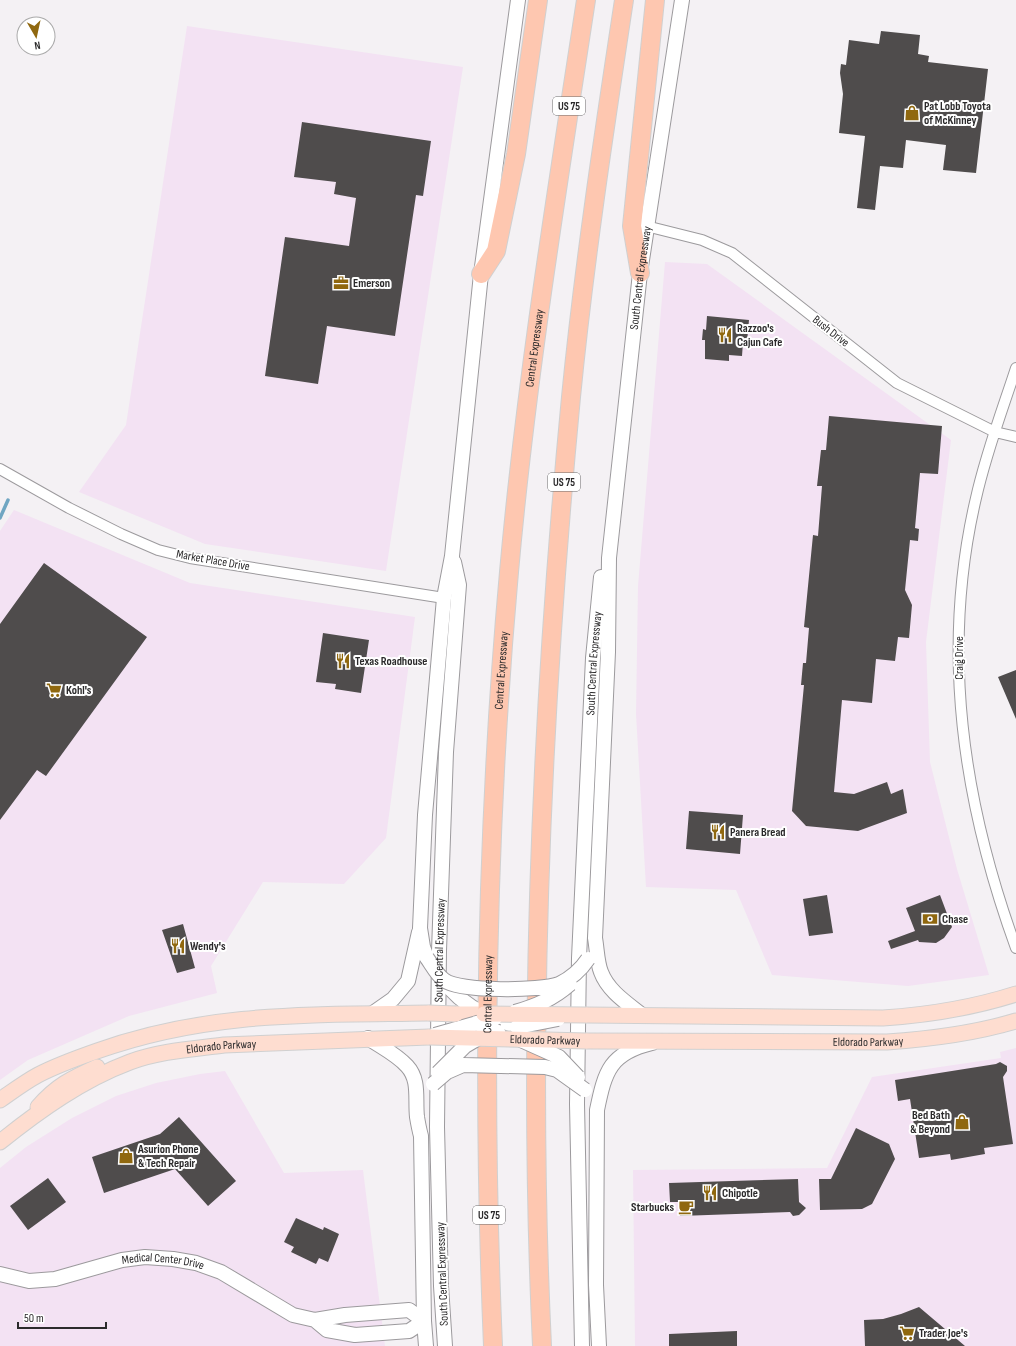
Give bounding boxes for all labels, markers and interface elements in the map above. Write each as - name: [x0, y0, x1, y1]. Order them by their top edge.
- north arrow: [16, 16, 56, 56]
- text: N: [33, 39, 41, 52]
- road number: US 75: [553, 97, 585, 115]
- place label: Pat Lobb Toyota of McKinney: [924, 99, 991, 128]
- shop icon: Pat Lobb Toyota of McKinney: [903, 104, 921, 122]
- street label: South Central Expressway: [627, 225, 655, 330]
- office icon: Emerson: [332, 274, 350, 292]
- place label: Emerson: [353, 276, 390, 291]
- street label: Central Expressway: [522, 308, 548, 388]
- street label: Bush Drive: [809, 312, 852, 351]
- place label: Razzoo's Cajun Cafe: [737, 321, 782, 350]
- restaurant icon: Razzoo's Cajun Cafe: [716, 326, 734, 344]
- road number: US 75: [548, 473, 580, 491]
- street label: Market Place Drive: [175, 547, 251, 574]
- street label: South Central Expressway: [583, 610, 606, 716]
- street label: Central Expressway: [492, 630, 512, 710]
- street label: Craig Drive: [952, 636, 967, 680]
- restaurant icon: Texas Roadhouse: [334, 652, 352, 670]
- place label: Texas Roadhouse: [355, 654, 427, 669]
- supermarket icon: Kohl's: [45, 681, 63, 699]
- place label: Kohl's: [66, 683, 92, 698]
- restaurant icon: Panera Bread: [709, 823, 727, 841]
- place label: Panera Bread: [730, 825, 786, 840]
- street label: South Central Expressway: [431, 898, 449, 1002]
- bank icon: Chase: [921, 910, 939, 928]
- place label: Chase: [942, 912, 968, 927]
- restaurant icon: Wendy's: [169, 937, 187, 955]
- place label: Wendy's: [190, 939, 226, 954]
- street label: Central Expressway: [480, 954, 496, 1033]
- street label: Eldorado Parkway: [510, 1032, 581, 1049]
- street label: Eldorado Parkway: [833, 1034, 904, 1050]
- street label: Eldorado Parkway: [185, 1037, 257, 1057]
- place label: Bed Bath & Beyond: [910, 1108, 950, 1137]
- shop icon: Bed Bath & Beyond: [953, 1113, 971, 1131]
- place label: Asurion Phone & Tech Repair: [137, 1142, 199, 1171]
- shop icon: Asurion Phone & Tech Repair: [117, 1147, 135, 1165]
- restaurant icon: Chipotle: [701, 1184, 719, 1202]
- place label: Chipotle: [722, 1186, 758, 1201]
- cafe icon: Starbucks: [677, 1198, 695, 1216]
- place label: Starbucks: [631, 1200, 674, 1215]
- road number: US 75: [473, 1206, 505, 1224]
- street label: South Central Expressway: [433, 1221, 452, 1326]
- street label: Medical Center Drive: [121, 1250, 206, 1273]
- scale bar: [18, 1304, 106, 1330]
- text: 50 m: [24, 1311, 44, 1326]
- supermarket icon: Trader Joe's: [898, 1324, 916, 1342]
- place label: Trader Joe's: [919, 1326, 968, 1341]

